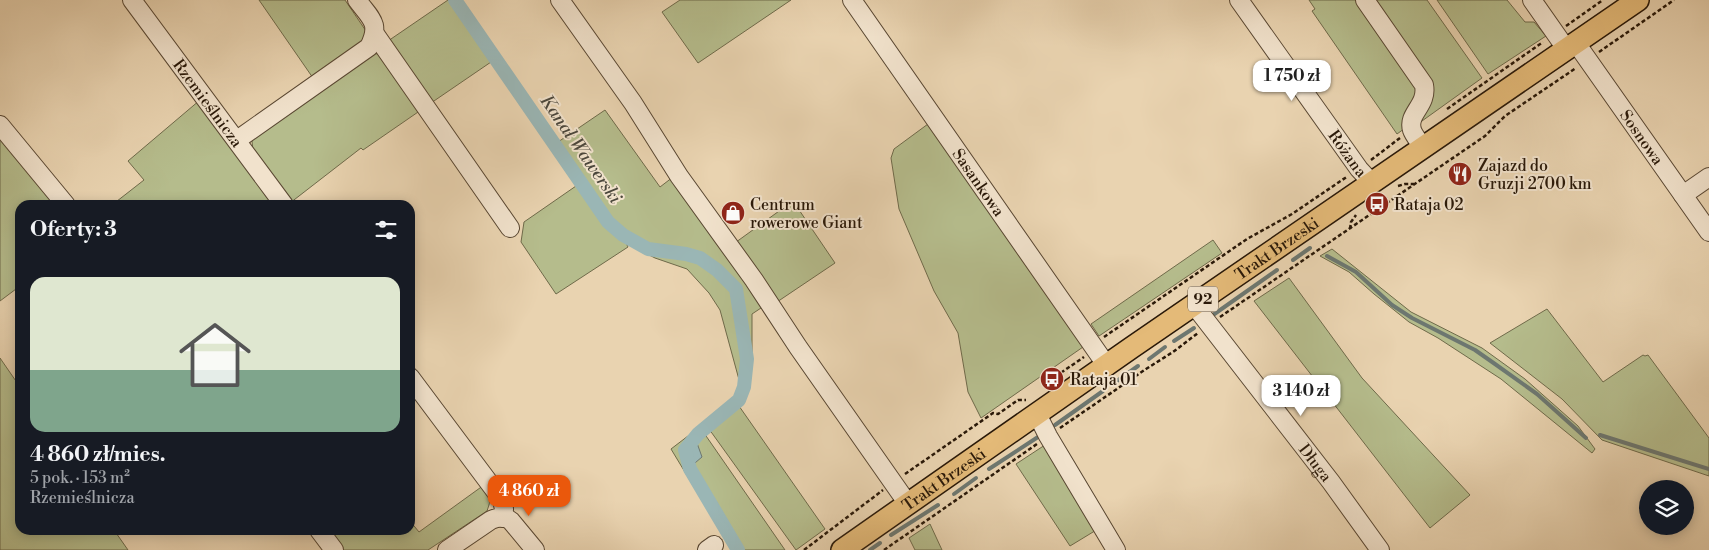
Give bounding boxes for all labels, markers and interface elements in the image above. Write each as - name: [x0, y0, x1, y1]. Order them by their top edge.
- street label: Rzemieślnicza: [168, 55, 247, 152]
- pin: 1 750 zł: [1240, 59, 1344, 102]
- text: 1 750 zł: [1264, 66, 1320, 86]
- water label: Kanał Wawerski: [534, 90, 627, 209]
- street label: Sosnowa: [1615, 106, 1668, 170]
- street label: Różana: [1323, 126, 1371, 183]
- street label: Sasankowa: [948, 145, 1009, 221]
- place label: Zajazd do Gruzji 2700 km: [1478, 156, 1591, 194]
- restaurant icon: Zajazd do Gruzji 2700 km: [1447, 161, 1473, 187]
- bus stop icon: Rataja 02: [1364, 191, 1390, 217]
- place label: Centrum rowerowe Giant: [750, 195, 863, 233]
- place label: Rataja 02: [1394, 195, 1464, 215]
- shop icon: Centrum rowerowe Giant: [720, 200, 746, 226]
- street label: Trakt Brzeski: [1231, 213, 1323, 285]
- icon: filters: [372, 216, 400, 244]
- text: Oferty: 3: [30, 217, 117, 243]
- road number: 92: [1188, 286, 1218, 312]
- icon: home: [170, 310, 260, 400]
- bus stop icon: Rataja 01: [1039, 366, 1065, 392]
- place label: Rataja 01: [1070, 370, 1137, 390]
- pin: 3 140 zł: [1249, 374, 1353, 417]
- text: 3 140 zł: [1273, 381, 1329, 401]
- street label: Długa: [1294, 440, 1337, 487]
- text: 4 860 zł/mies.: [30, 442, 165, 468]
- street label: Trakt Brzeski: [899, 444, 990, 516]
- text: 5 pok. · 153 m²: [30, 468, 130, 488]
- pin: 4 860 zł: [477, 474, 581, 517]
- map controls: [1639, 480, 1694, 535]
- button: layers: [1639, 480, 1694, 535]
- text: 4 860 zł: [499, 481, 559, 501]
- text: Rzemieślnicza: [30, 488, 135, 508]

